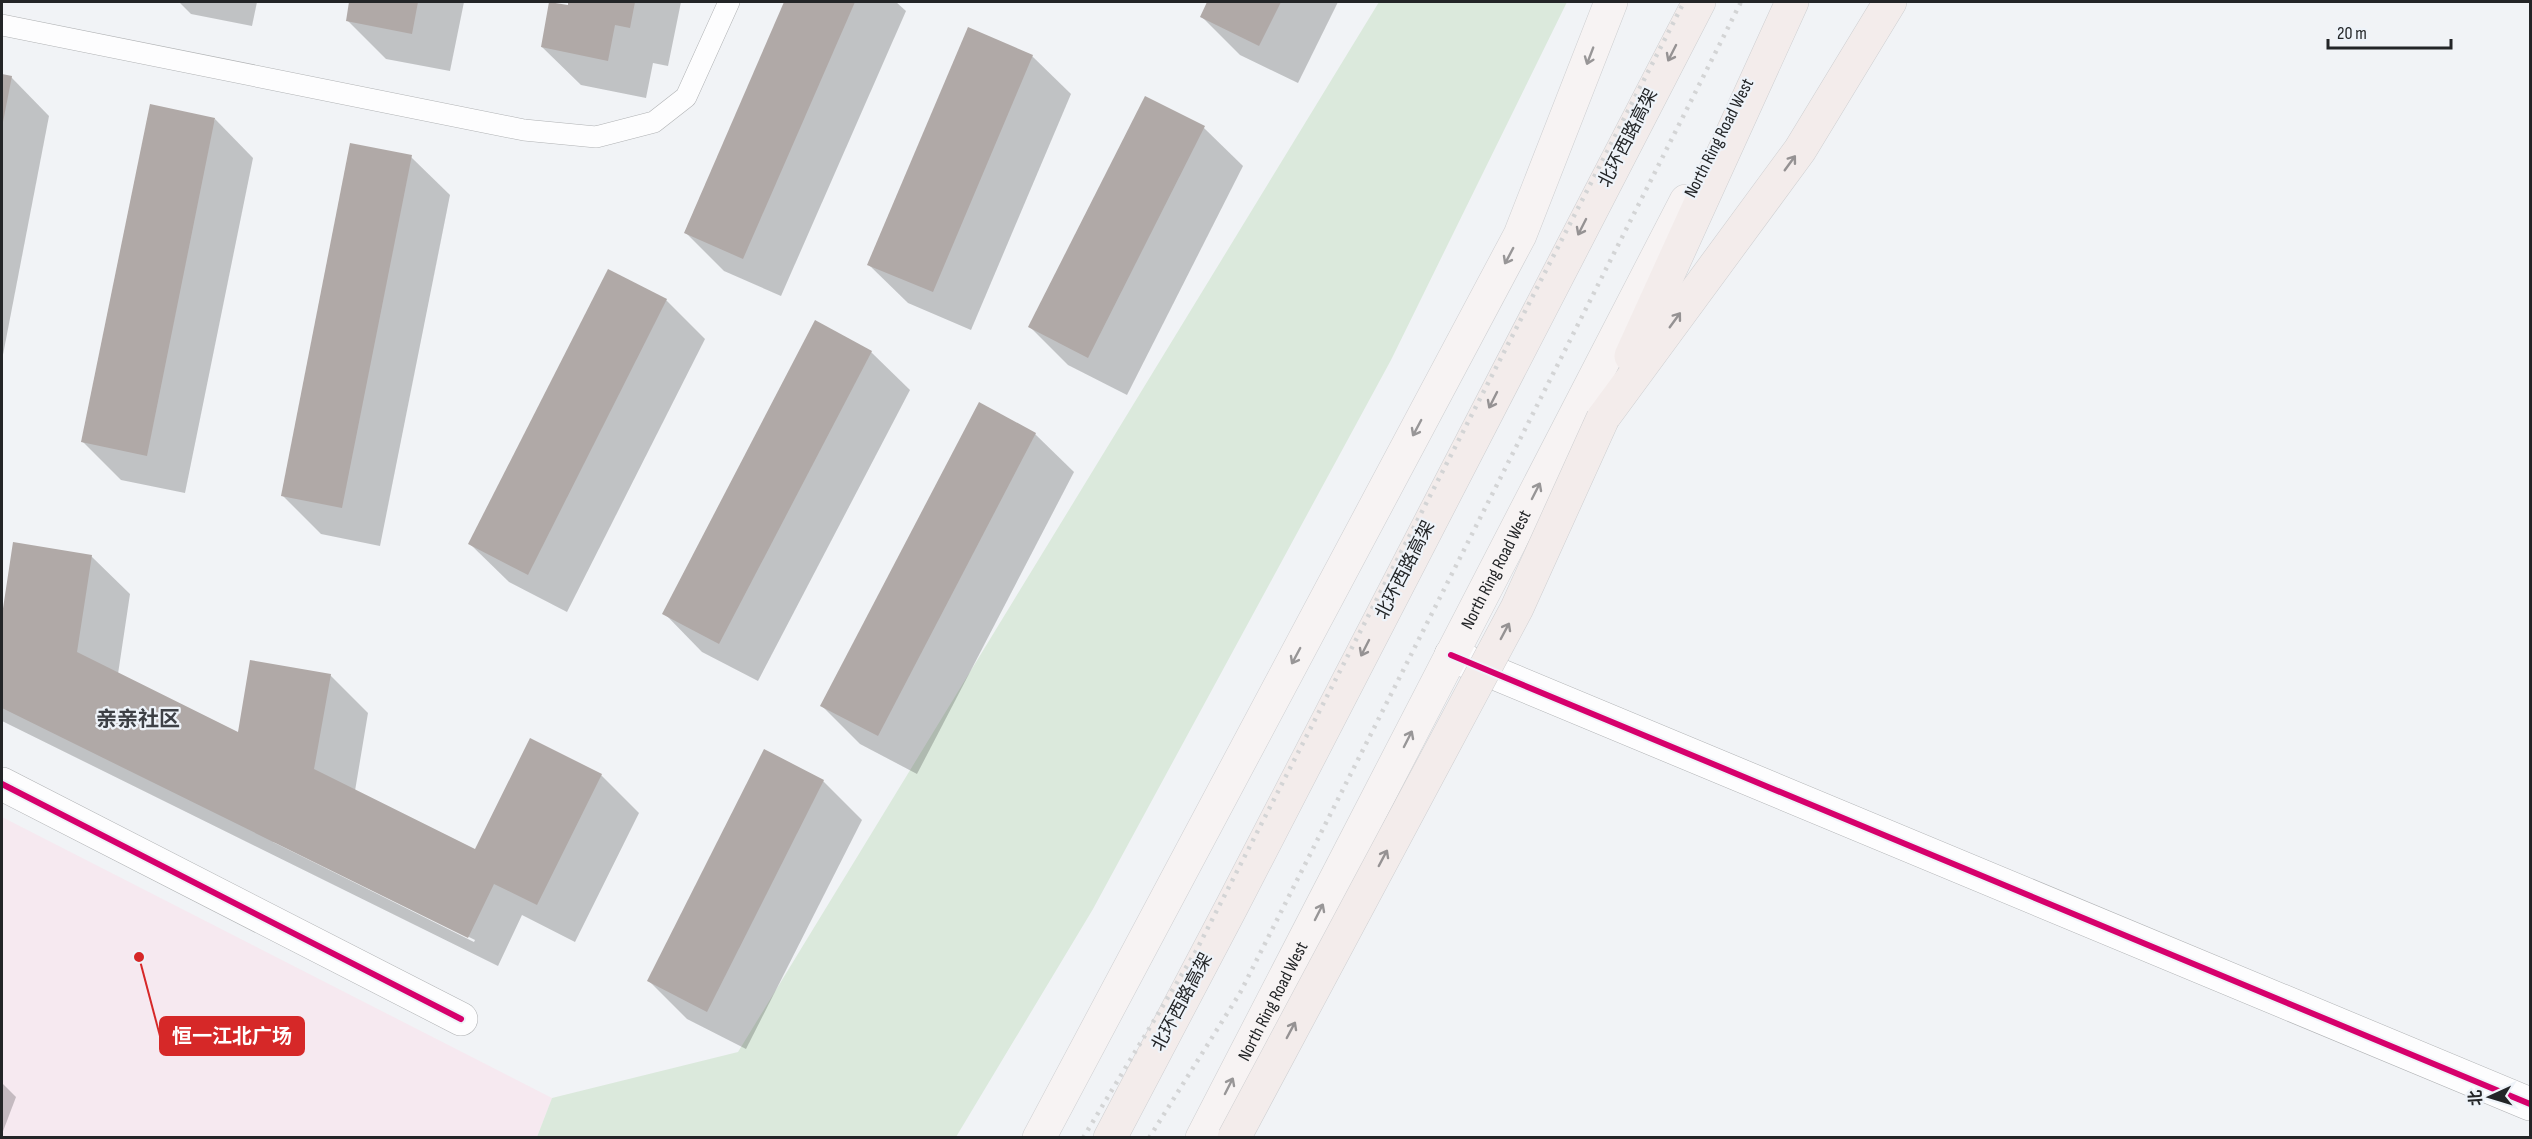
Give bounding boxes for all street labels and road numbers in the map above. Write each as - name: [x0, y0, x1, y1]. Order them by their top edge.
- street label: North Ring Road West: [1680, 74, 1758, 201]
- street label: 北环西路高架: [1594, 85, 1662, 191]
- street label: North Ring Road West: [1456, 506, 1535, 632]
- street label: 北环西路高架: [1371, 517, 1439, 623]
- street label: North Ring Road West: [1233, 938, 1312, 1064]
- street label: 北环西路高架: [1147, 949, 1217, 1055]

